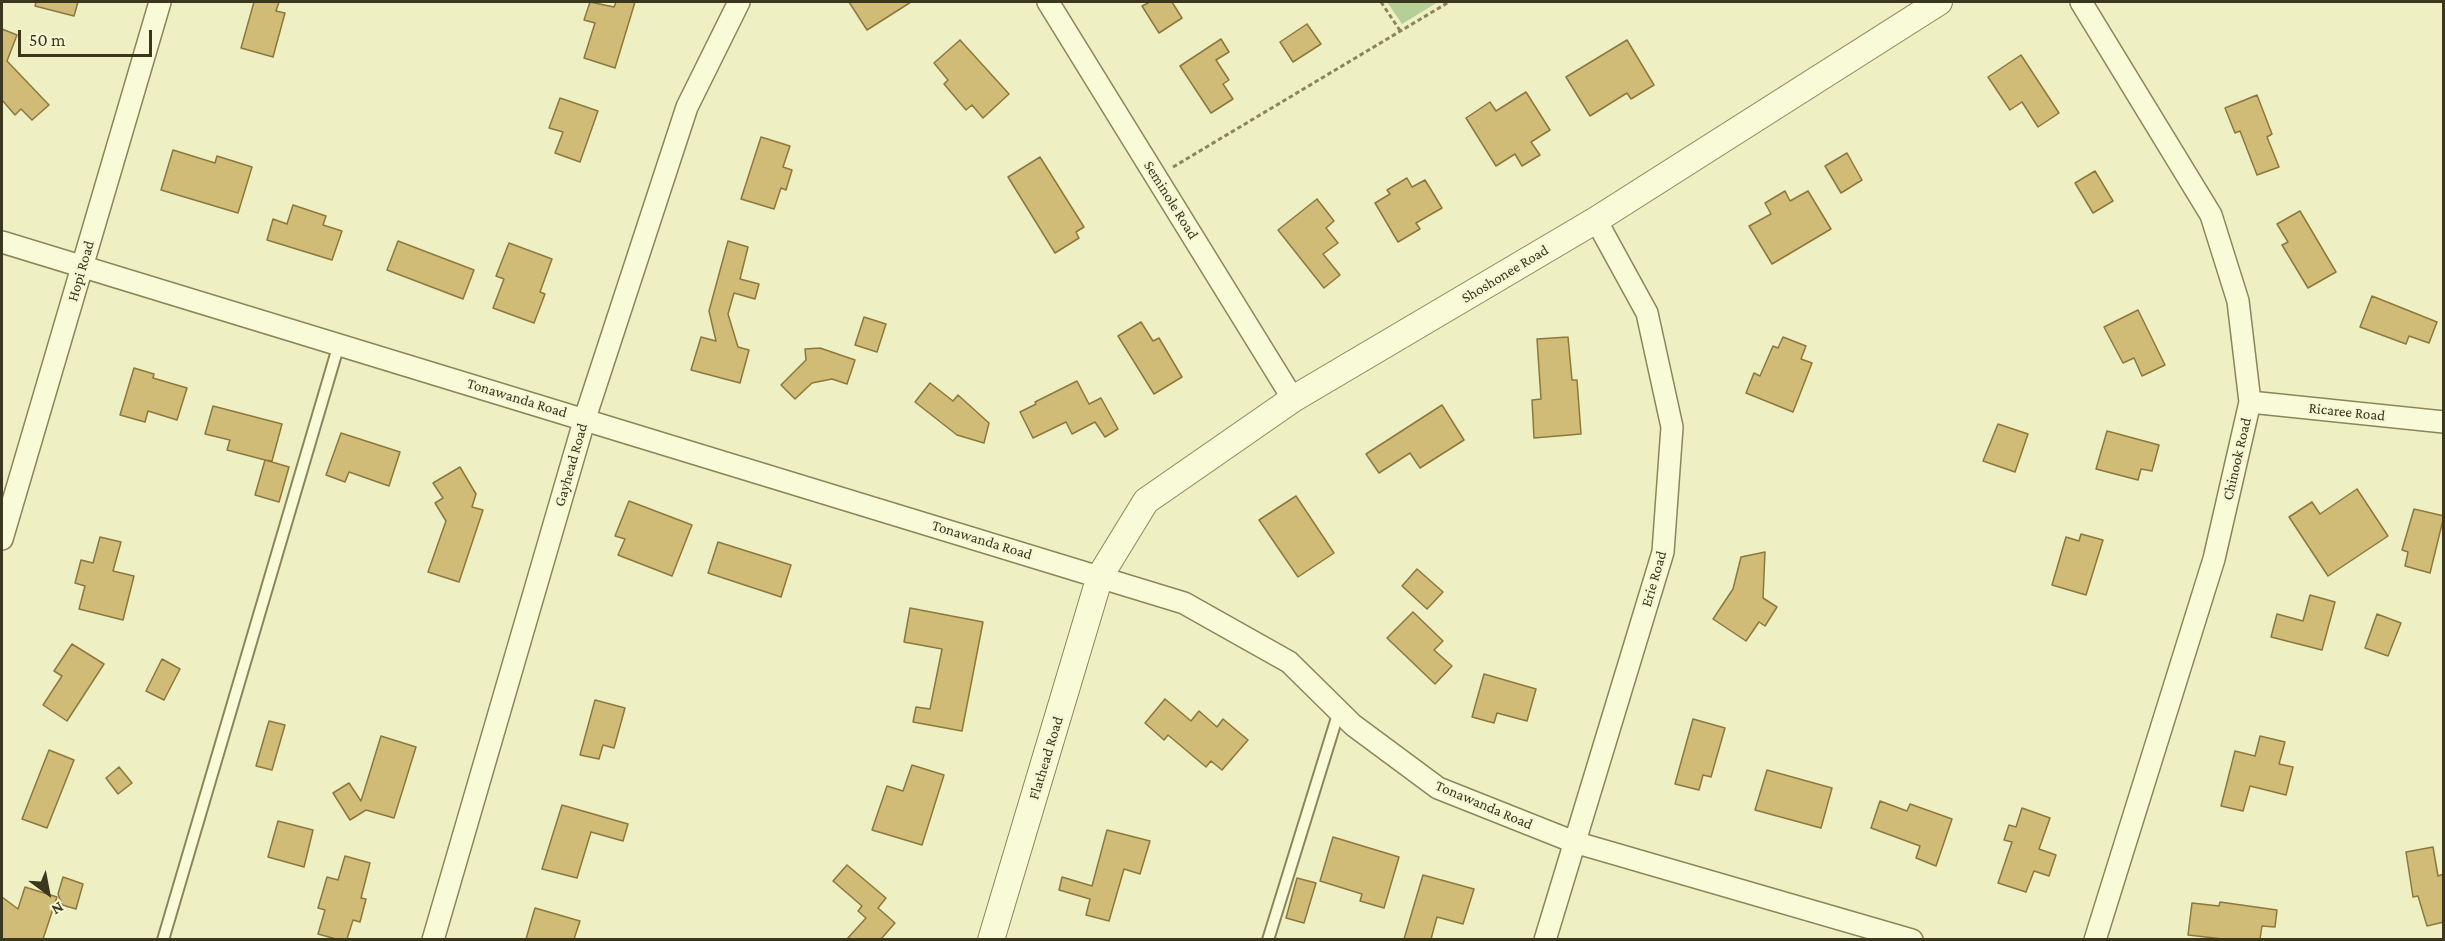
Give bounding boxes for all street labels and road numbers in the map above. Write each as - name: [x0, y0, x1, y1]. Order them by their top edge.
- street label: Seminole Road: [1140, 158, 1202, 242]
- street label: Hopi Road: [64, 239, 98, 303]
- street label: Shoshonee Road: [1458, 241, 1552, 307]
- street label: Tonawanda Road: [465, 374, 569, 422]
- street label: Ricaree Road: [2308, 399, 2386, 425]
- street label: Chinook Road: [2219, 416, 2255, 502]
- street label: Gayhead Road: [550, 421, 592, 509]
- street label: Tonawanda Road: [930, 516, 1034, 564]
- street label: Erie Road: [1637, 549, 1671, 609]
- street label: Flathead Road: [1025, 714, 1067, 802]
- street label: Tonawanda Road: [1433, 776, 1535, 834]

